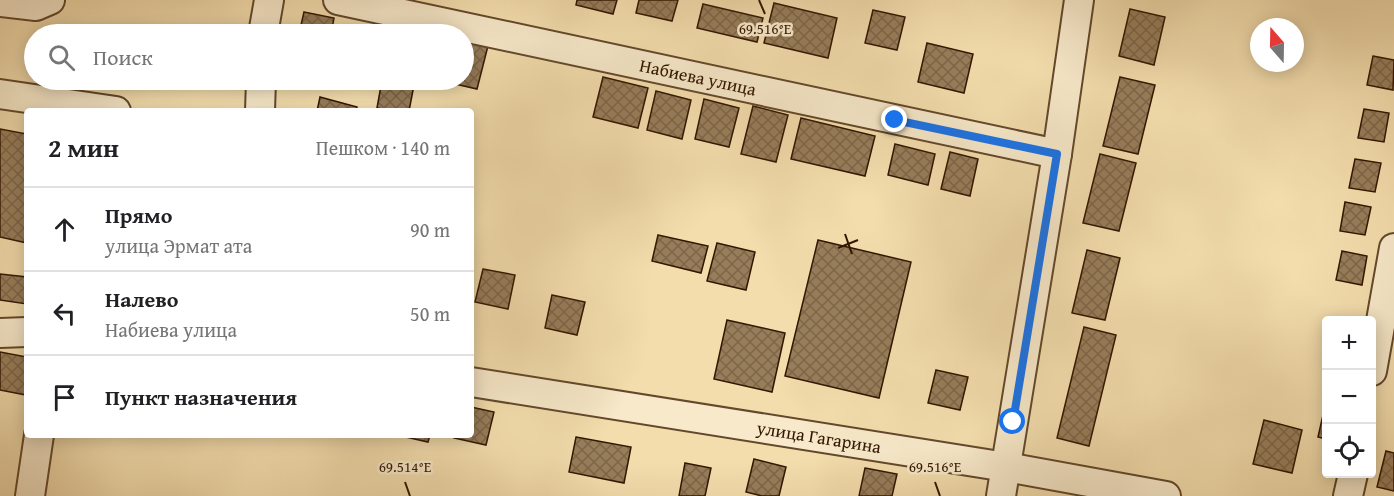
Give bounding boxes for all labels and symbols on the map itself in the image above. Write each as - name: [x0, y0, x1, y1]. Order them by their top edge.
- text: 69.516°E: [739, 18, 792, 39]
- north arrow: [1250, 18, 1304, 72]
- street label: Набиева улица: [637, 51, 759, 103]
- route end: [881, 106, 907, 132]
- route start: [999, 408, 1025, 434]
- street label: улица Гагарина: [754, 414, 883, 460]
- text: 69.514°E: [379, 456, 432, 477]
- text: 69.516°E: [909, 456, 962, 477]

